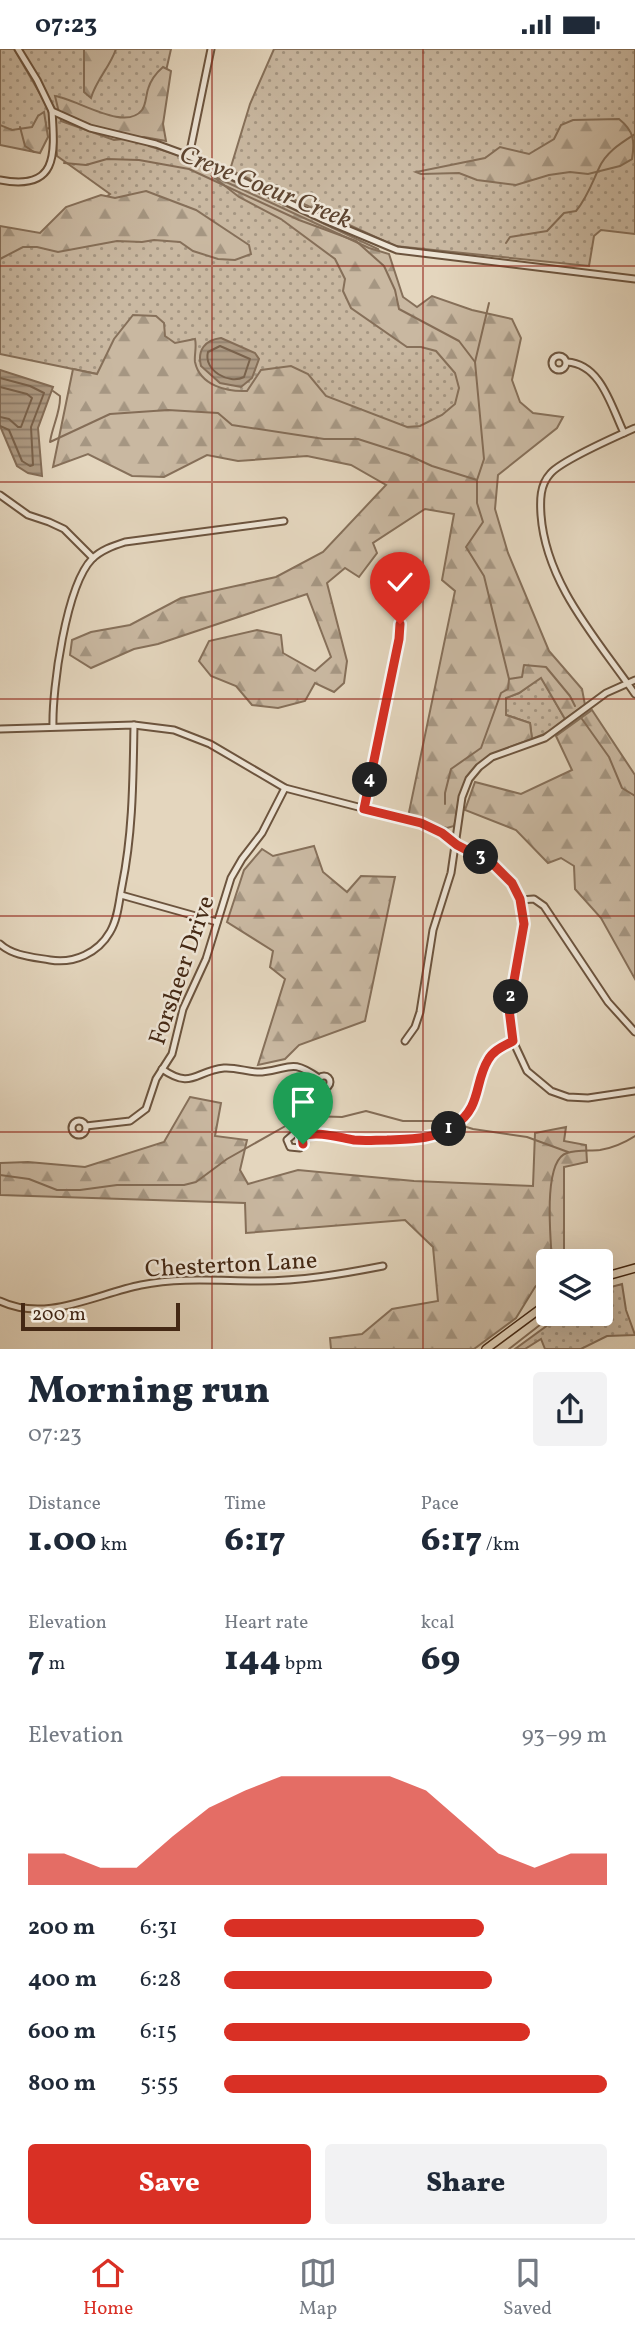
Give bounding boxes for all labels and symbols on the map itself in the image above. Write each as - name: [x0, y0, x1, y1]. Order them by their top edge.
- water label: Creve Coeur Creek: [174, 137, 357, 239]
- pin: [370, 552, 430, 624]
- pin: 4: [352, 763, 388, 797]
- pin: 3: [463, 839, 498, 875]
- street label: Forsheer Drive: [141, 891, 224, 1050]
- pin: 2: [494, 979, 528, 1014]
- pin: [273, 1072, 333, 1144]
- pin: 1: [432, 1111, 466, 1147]
- street label: Chesterton Lane: [144, 1245, 318, 1287]
- scale bar: [21, 1300, 180, 1332]

